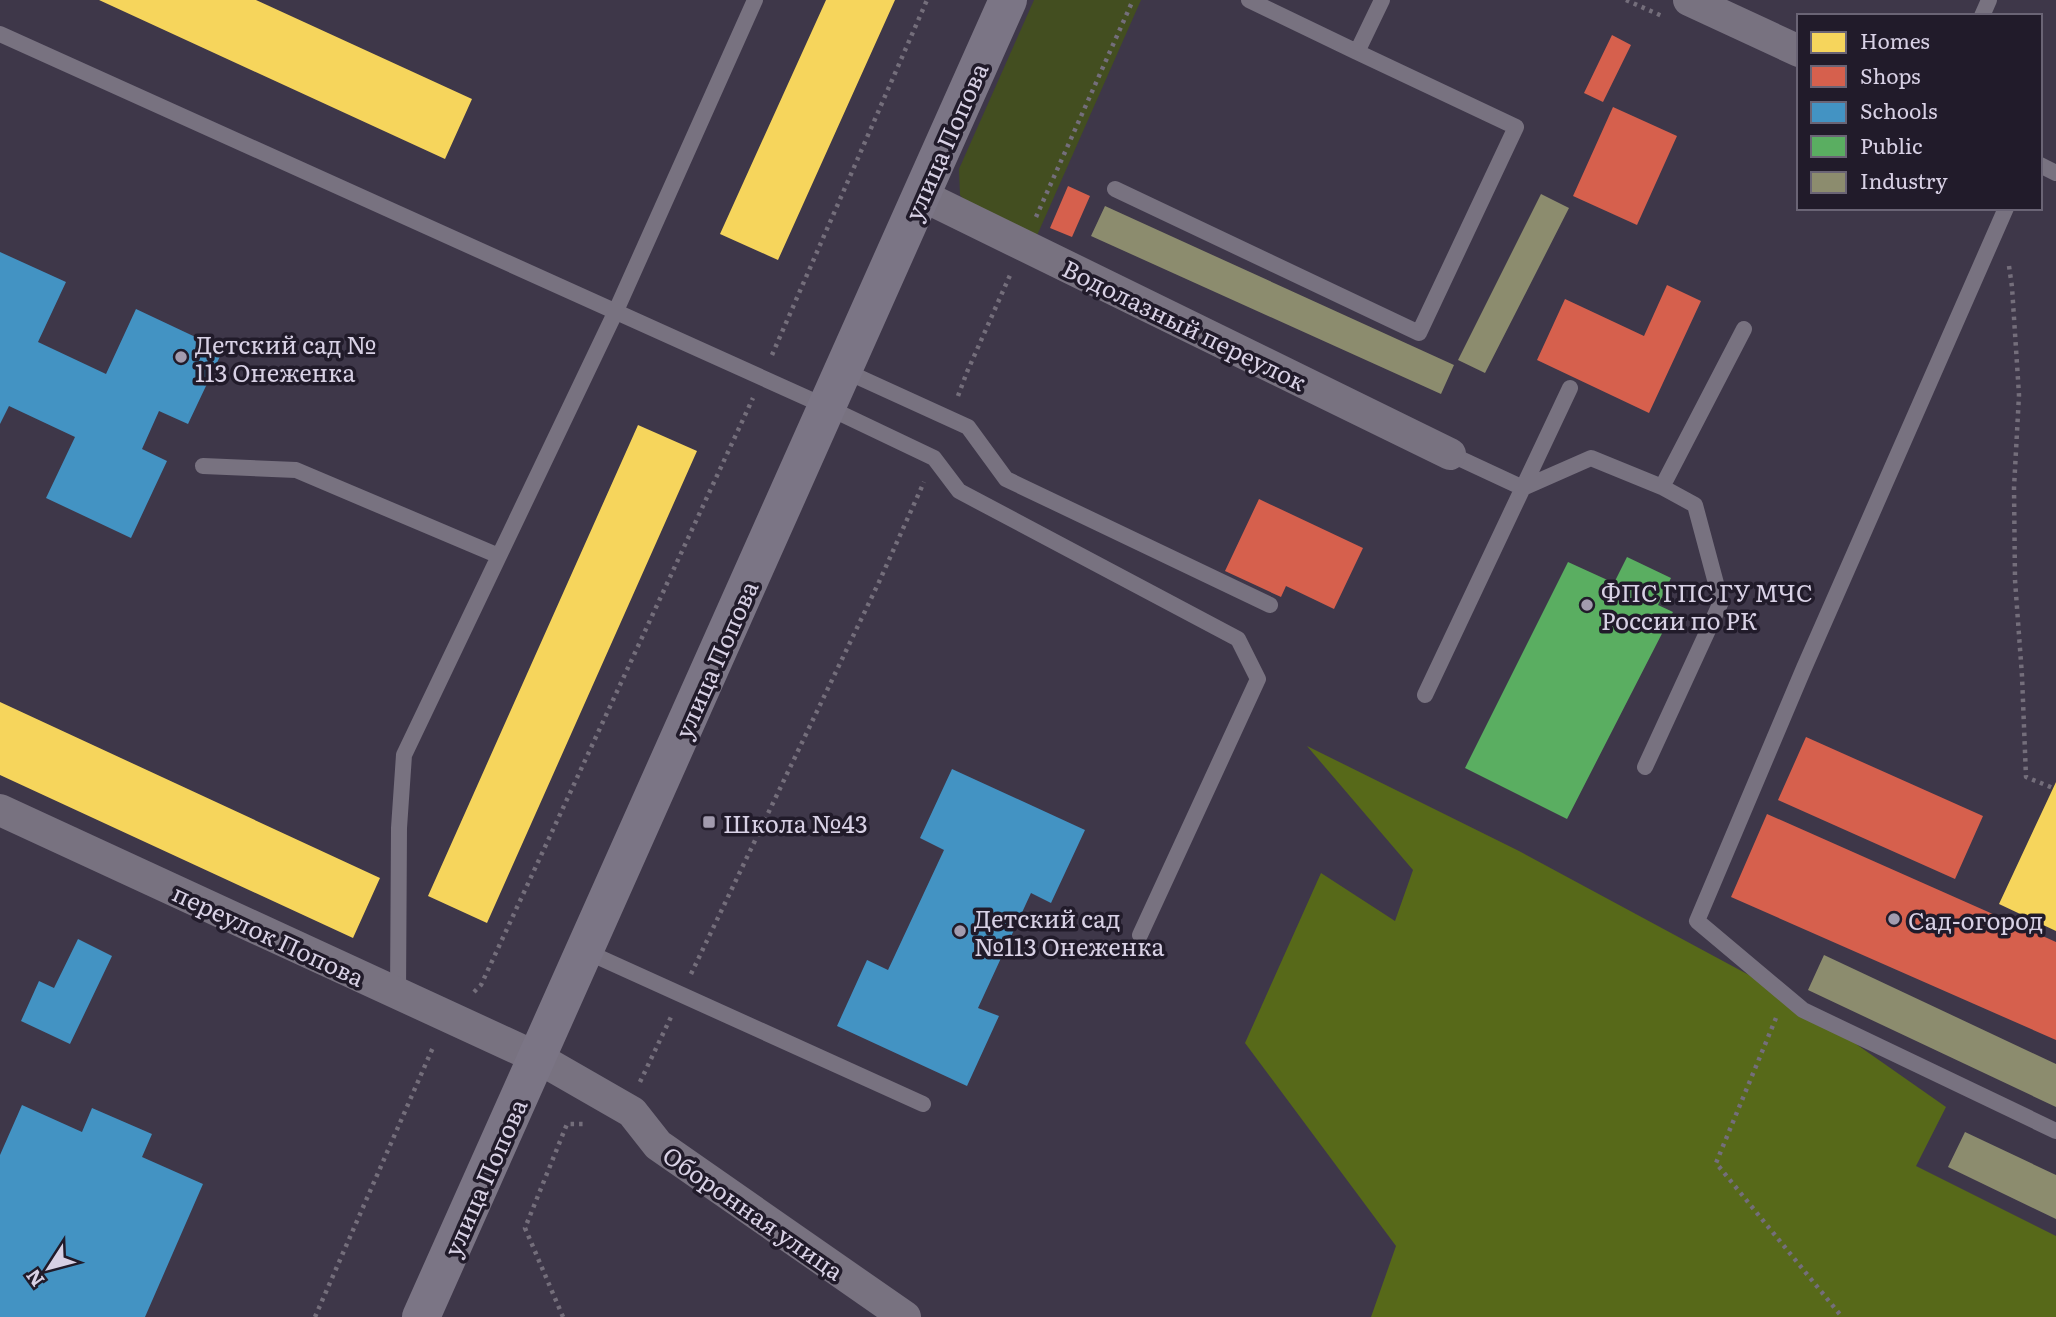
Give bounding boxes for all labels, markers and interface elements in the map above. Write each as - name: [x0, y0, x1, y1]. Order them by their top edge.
- legend: [1797, 14, 2042, 210]
- text: Homes: [1860, 24, 1930, 55]
- street label: улица Попова: [895, 56, 995, 226]
- text: Shops: [1860, 59, 1921, 90]
- text: Schools: [1860, 94, 1938, 125]
- text: Public: [1860, 129, 1922, 160]
- text: Industry: [1860, 164, 1948, 195]
- street label: Водолазный переулок: [1057, 250, 1313, 398]
- place label: Детский сад № 113 Онеженка: [195, 326, 377, 389]
- marker: Детский сад № 113 Онеженка: [173, 349, 189, 365]
- street label: улица Попова: [665, 574, 765, 744]
- place label: ФПС ГПС ГУ МЧС России по РК: [1601, 574, 1813, 637]
- marker: ФПС ГПС ГУ МЧС России по РК: [1579, 597, 1595, 613]
- place label: Школа №43: [723, 805, 868, 840]
- marker: Школа №43: [701, 814, 717, 830]
- street label: переулок Попова: [167, 874, 371, 994]
- place label: Детский сад №113 Онеженка: [974, 900, 1165, 963]
- place label: Сад-огород: [1908, 902, 2043, 937]
- marker: Сад-огород: [1886, 911, 1902, 927]
- marker: Детский сад №113 Онеженка: [952, 923, 968, 939]
- street label: улица Попова: [434, 1092, 534, 1262]
- street label: Оборонная улица: [657, 1136, 851, 1288]
- north arrow: [14, 1233, 84, 1303]
- text: N: [18, 1264, 50, 1293]

